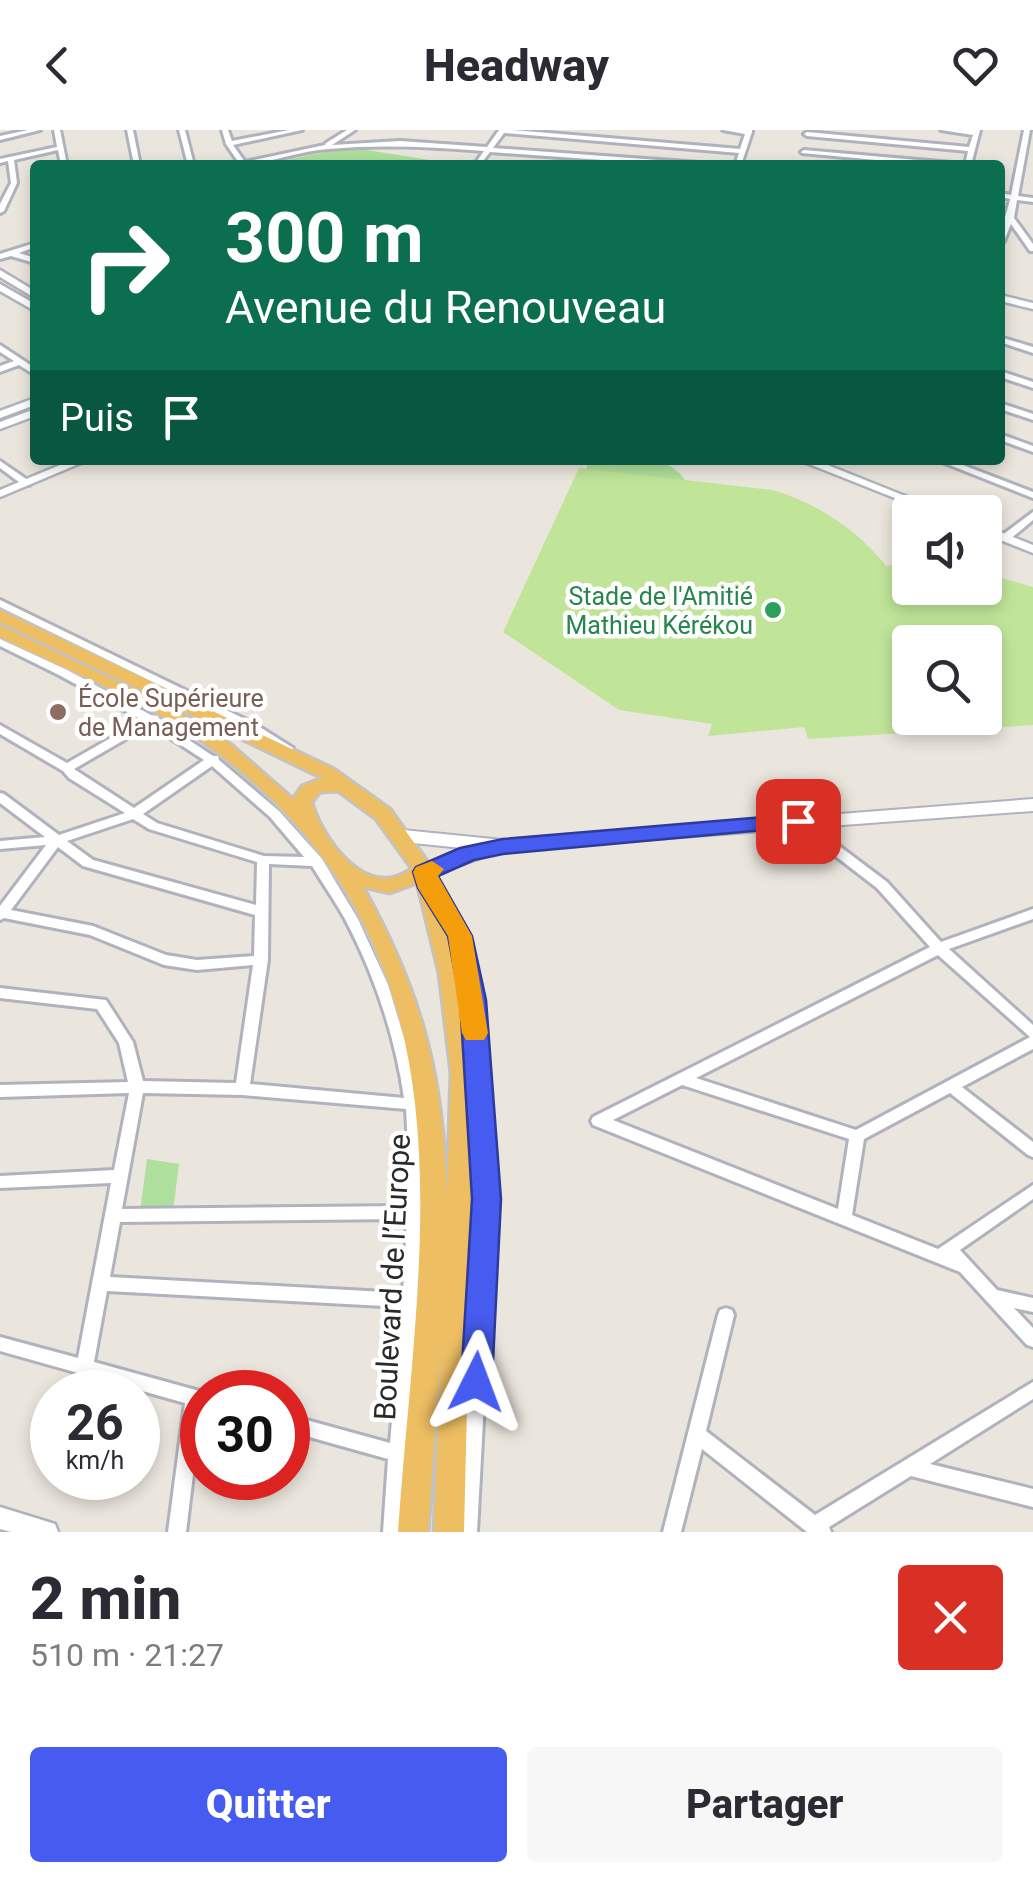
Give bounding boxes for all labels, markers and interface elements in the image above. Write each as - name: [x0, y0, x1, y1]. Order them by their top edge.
- icon: back: [30, 38, 85, 93]
- icon: heart: [948, 38, 1003, 93]
- text: Headway: [424, 39, 609, 92]
- text: 300 m: [225, 197, 424, 279]
- icon: right: [60, 200, 190, 330]
- text: Avenue du Renouveau: [225, 281, 666, 334]
- icon: arrive: [154, 390, 209, 445]
- text: Puis: [60, 396, 134, 440]
- map controls: [892, 495, 1002, 735]
- button: sound: [892, 495, 1002, 605]
- place label: Stade de l'Amitié Mathieu Kérékou: [565, 582, 753, 640]
- marker: Stade de l'Amitié Mathieu Kérékou: [762, 599, 784, 621]
- button: search: [892, 625, 1002, 735]
- place label: École Supérieure de Management: [78, 683, 264, 742]
- marker: École Supérieure de Management: [47, 701, 69, 723]
- pin: [756, 779, 841, 864]
- icon: arrive: [771, 794, 826, 849]
- street label: Boulevard de l’Europe: [367, 1133, 417, 1421]
- position arrow: [424, 1330, 528, 1434]
- speed limit sign: 30: [180, 1370, 310, 1500]
- text: 26: [66, 1394, 124, 1452]
- text: km/h: [66, 1446, 124, 1475]
- text: 2 min: [30, 1563, 181, 1634]
- button: close: [898, 1565, 1003, 1670]
- text: 510 m · 21:27: [30, 1636, 224, 1674]
- button: Quitter: [30, 1747, 507, 1862]
- button: Partager: [527, 1747, 1003, 1862]

